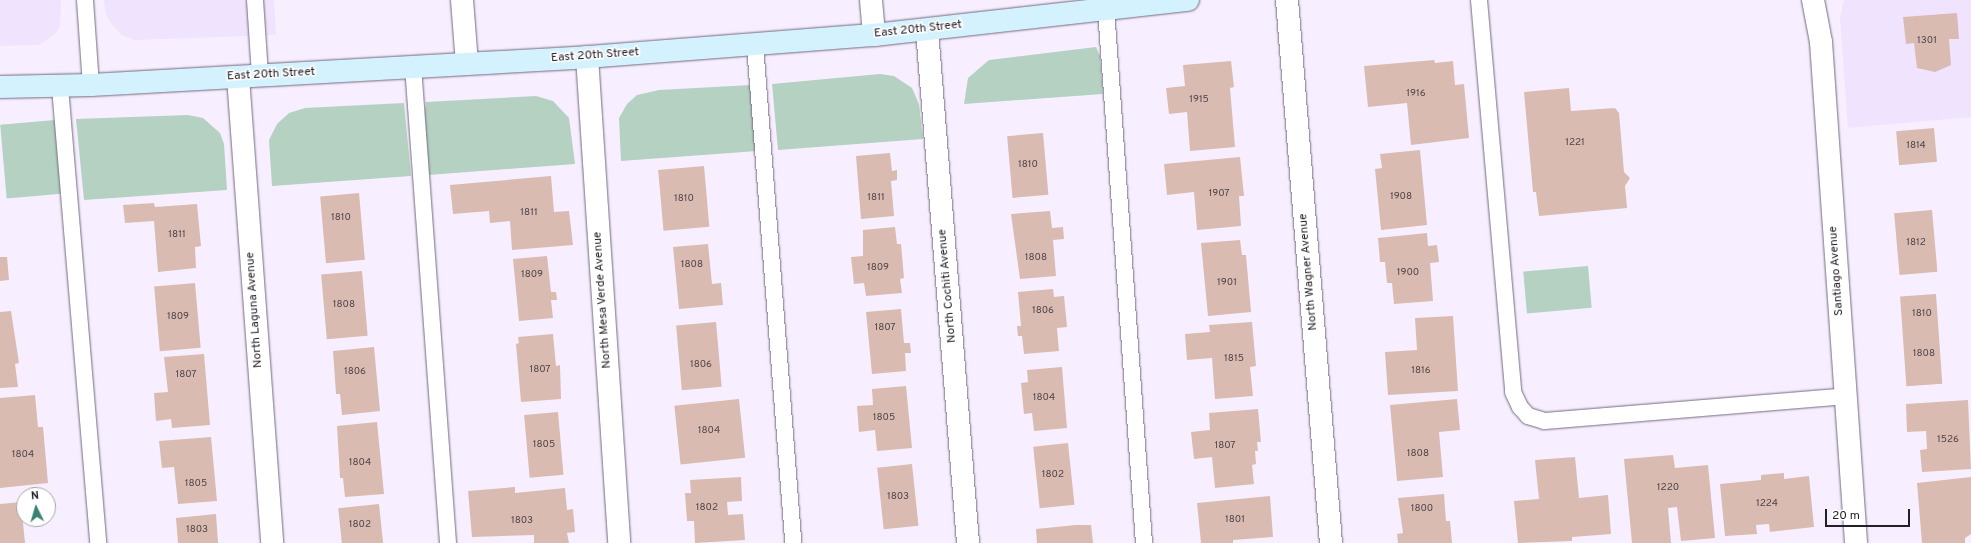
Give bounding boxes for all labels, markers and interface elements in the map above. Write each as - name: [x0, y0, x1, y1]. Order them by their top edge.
- street label: East 20th Street: [873, 18, 963, 42]
- house number: 1301: [1917, 35, 1937, 47]
- street label: East 20th Street: [550, 46, 640, 66]
- street label: East 20th Street: [227, 66, 315, 84]
- house number: 1916: [1406, 88, 1426, 100]
- house number: 1915: [1189, 94, 1209, 106]
- house number: 1221: [1565, 137, 1585, 149]
- house number: 1814: [1906, 140, 1926, 152]
- house number: 1810: [1018, 159, 1038, 171]
- house number: 1907: [1209, 188, 1229, 200]
- house number: 1908: [1390, 191, 1412, 203]
- house number: 1811: [867, 192, 885, 204]
- house number: 1810: [674, 193, 694, 205]
- house number: 1811: [520, 207, 538, 219]
- house number: 1810: [331, 212, 351, 224]
- street label: North Wagner Avenue: [1297, 213, 1321, 331]
- street label: Santiago Avenue: [1827, 225, 1847, 317]
- street label: North Cochiti Avenue: [936, 228, 960, 344]
- house number: 1811: [168, 229, 186, 241]
- street label: North Mesa Verde Avenue: [591, 231, 615, 369]
- house number: 1812: [1906, 237, 1926, 249]
- street label: North Laguna Avenue: [244, 251, 266, 369]
- house number: 1808: [1025, 252, 1047, 264]
- house number: 1808: [681, 259, 703, 271]
- house number: 1809: [867, 262, 889, 274]
- house number: 1900: [1397, 267, 1419, 279]
- house number: 1809: [521, 269, 543, 281]
- house number: 1901: [1217, 277, 1237, 289]
- house number: 1808: [333, 299, 355, 311]
- house number: 1806: [1032, 305, 1054, 317]
- house number: 1810: [1912, 308, 1932, 320]
- house number: 1809: [167, 311, 189, 323]
- house number: 1807: [874, 322, 896, 334]
- house number: 1808: [1913, 348, 1935, 360]
- house number: 1815: [1224, 353, 1244, 365]
- house number: 1806: [690, 359, 712, 371]
- house number: 1807: [529, 364, 551, 376]
- house number: 1816: [1411, 365, 1431, 377]
- house number: 1806: [344, 366, 366, 378]
- house number: 1807: [175, 369, 197, 381]
- house number: 1804: [1033, 392, 1055, 404]
- house number: 1805: [873, 412, 895, 424]
- house number: 1804: [698, 425, 720, 437]
- house number: 1526: [1937, 434, 1959, 446]
- house number: 1805: [533, 439, 555, 451]
- house number: 1807: [1214, 440, 1236, 452]
- house number: 1808: [1407, 448, 1429, 460]
- house number: 1804: [12, 449, 34, 461]
- house number: 1804: [349, 457, 371, 469]
- house number: 1802: [1042, 469, 1064, 481]
- house number: 1805: [185, 478, 207, 490]
- house number: 1220: [1657, 482, 1679, 494]
- north arrow: [16, 487, 56, 527]
- text: N: [30, 489, 40, 503]
- house number: 1803: [887, 491, 909, 503]
- house number: 1224: [1756, 498, 1778, 510]
- scale bar: [1827, 501, 1912, 527]
- house number: 1802: [696, 502, 718, 514]
- house number: 1800: [1411, 503, 1433, 515]
- text: 20 m: [1832, 508, 1860, 524]
- house number: 1801: [1225, 514, 1245, 526]
- house number: 1803: [511, 515, 533, 527]
- house number: 1802: [349, 519, 371, 531]
- house number: 1803: [186, 524, 208, 536]

